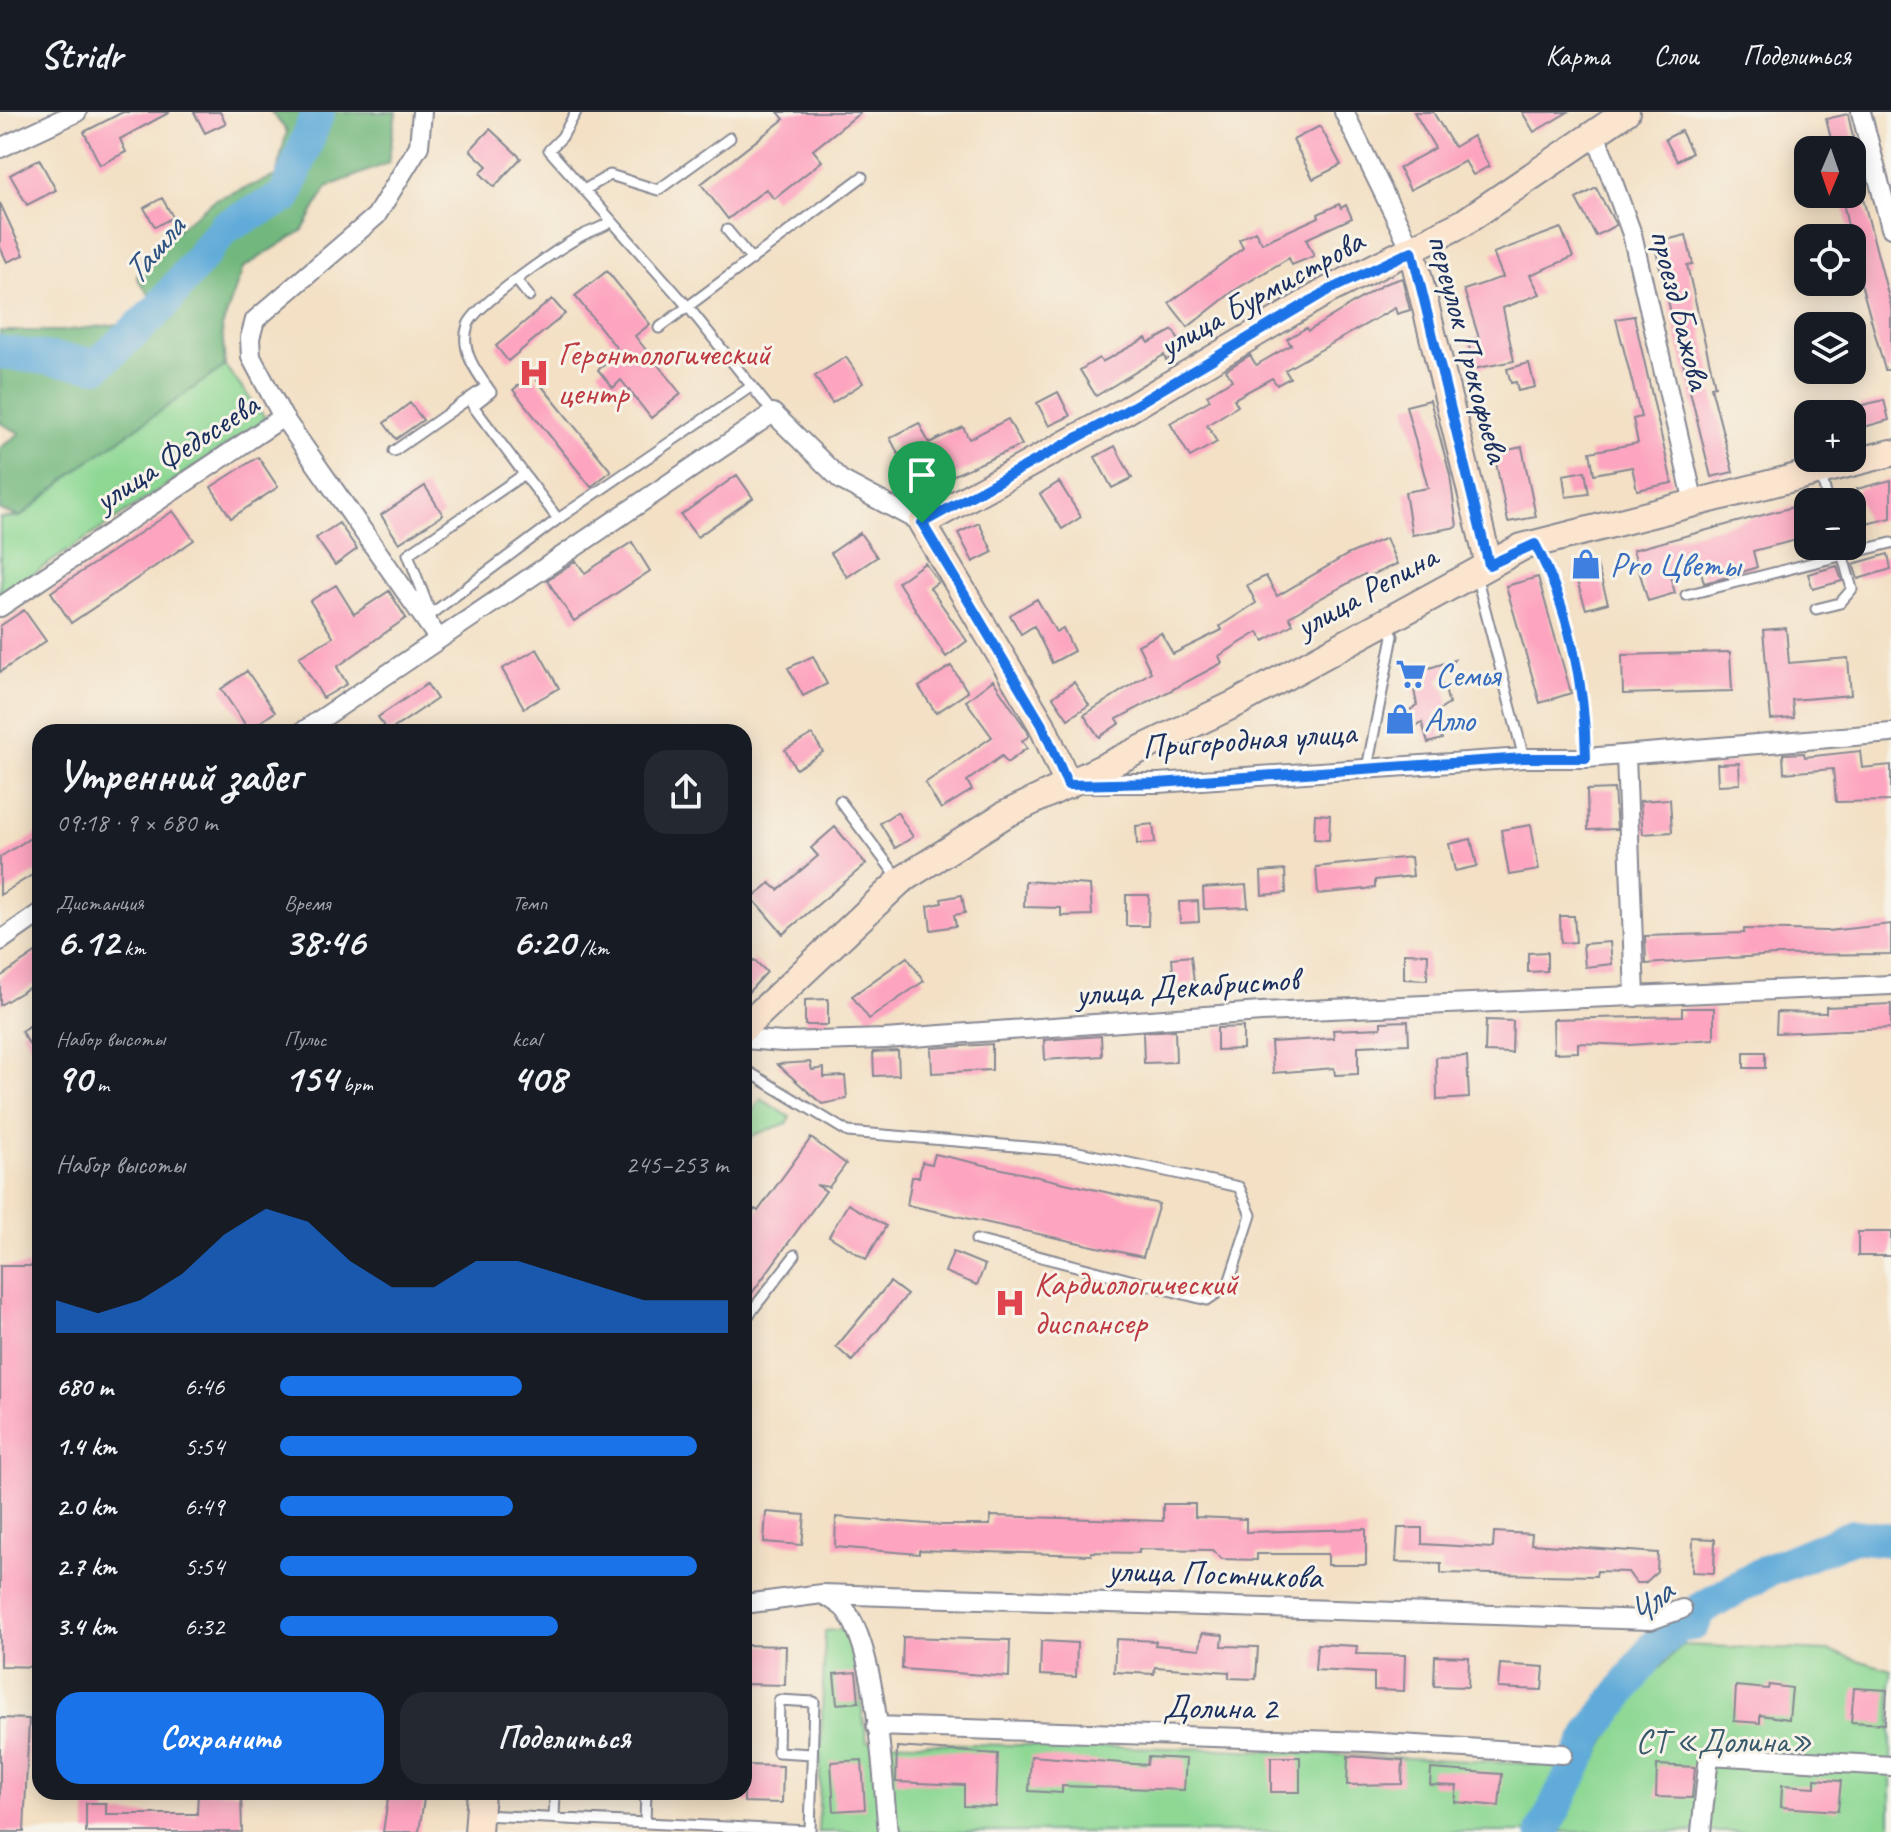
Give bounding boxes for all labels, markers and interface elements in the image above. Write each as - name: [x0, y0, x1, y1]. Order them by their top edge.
- text: Stridr: [40, 32, 122, 79]
- text: Карта: [1546, 38, 1610, 73]
- text: Слои: [1654, 38, 1699, 73]
- text: Поделиться: [1743, 38, 1851, 73]
- north arrow: [1794, 136, 1866, 208]
- map controls: [1794, 136, 1866, 560]
- water label: Ташла: [111, 204, 197, 294]
- street label: улица Бурмистрова: [1149, 218, 1373, 368]
- street label: проезд Бажова: [1640, 224, 1722, 396]
- button: locate: [1794, 224, 1866, 296]
- street label: переулок Прокофьева: [1418, 229, 1521, 469]
- button: layers: [1794, 312, 1866, 384]
- place label: Геронтологический центр: [558, 332, 772, 414]
- hospital icon: Геронтологический центр: [517, 356, 551, 390]
- street label: улица Федосеева: [84, 382, 268, 522]
- button: +: [1794, 400, 1866, 472]
- pin: [888, 441, 956, 523]
- icon: arrive: [900, 453, 944, 497]
- button: −: [1794, 488, 1866, 560]
- street label: улица Репина: [1286, 533, 1447, 648]
- place label: Pro Цветы: [1610, 543, 1743, 586]
- shop icon: Pro Цветы: [1569, 547, 1603, 581]
- place label: Семья: [1435, 653, 1502, 696]
- supermarket icon: Семья: [1394, 657, 1428, 691]
- place label: Алло: [1424, 698, 1477, 741]
- shop icon: Алло: [1383, 702, 1417, 736]
- street label: Пригородная улица: [1141, 710, 1360, 768]
- text: Утренний забег: [56, 748, 301, 803]
- button: share: [644, 750, 728, 834]
- text: 09:18 · 9 × 680 m: [56, 806, 217, 839]
- text: Дистанция: [56, 889, 144, 917]
- text: Время: [284, 889, 330, 917]
- text: Темп: [512, 889, 547, 917]
- text: 6.12: [56, 917, 119, 967]
- text: 38:46: [284, 917, 365, 967]
- text: 6:20: [512, 917, 575, 967]
- text: km: [119, 934, 146, 962]
- text: /km: [575, 934, 609, 962]
- street label: улица Декабристов: [1072, 956, 1306, 1015]
- text: Набор высоты: [56, 1025, 165, 1053]
- text: Пульс: [284, 1025, 326, 1053]
- text: kcal: [512, 1025, 541, 1053]
- text: 90: [56, 1053, 92, 1103]
- text: 154: [284, 1053, 337, 1103]
- text: 408: [512, 1053, 566, 1103]
- text: m: [92, 1070, 109, 1098]
- text: bpm: [337, 1070, 373, 1098]
- text: Набор высоты: [56, 1148, 185, 1181]
- text: 245–253 m: [625, 1148, 728, 1181]
- place label: Кардиологический диспансер: [1034, 1262, 1239, 1344]
- hospital icon: Кардиологический диспансер: [993, 1286, 1027, 1320]
- text: 680 m: [56, 1370, 113, 1403]
- text: 6:46: [184, 1370, 224, 1403]
- text: 1.4 km: [56, 1430, 116, 1463]
- text: 5:54: [184, 1430, 224, 1463]
- text: 2.0 km: [56, 1490, 116, 1523]
- text: 6:49: [184, 1490, 224, 1523]
- street label: улица Постникова: [1105, 1548, 1325, 1598]
- text: 2.7 km: [56, 1550, 116, 1583]
- text: 5:54: [184, 1550, 224, 1583]
- water label: Чла: [1617, 1568, 1685, 1636]
- text: 3.4 km: [56, 1610, 116, 1643]
- text: 6:32: [184, 1610, 224, 1643]
- street label: Долина 2: [1163, 1685, 1280, 1730]
- button: Сохранить: [56, 1692, 384, 1784]
- button: Поделиться: [400, 1692, 728, 1784]
- park label: СТ «Долина»: [1636, 1719, 1812, 1762]

